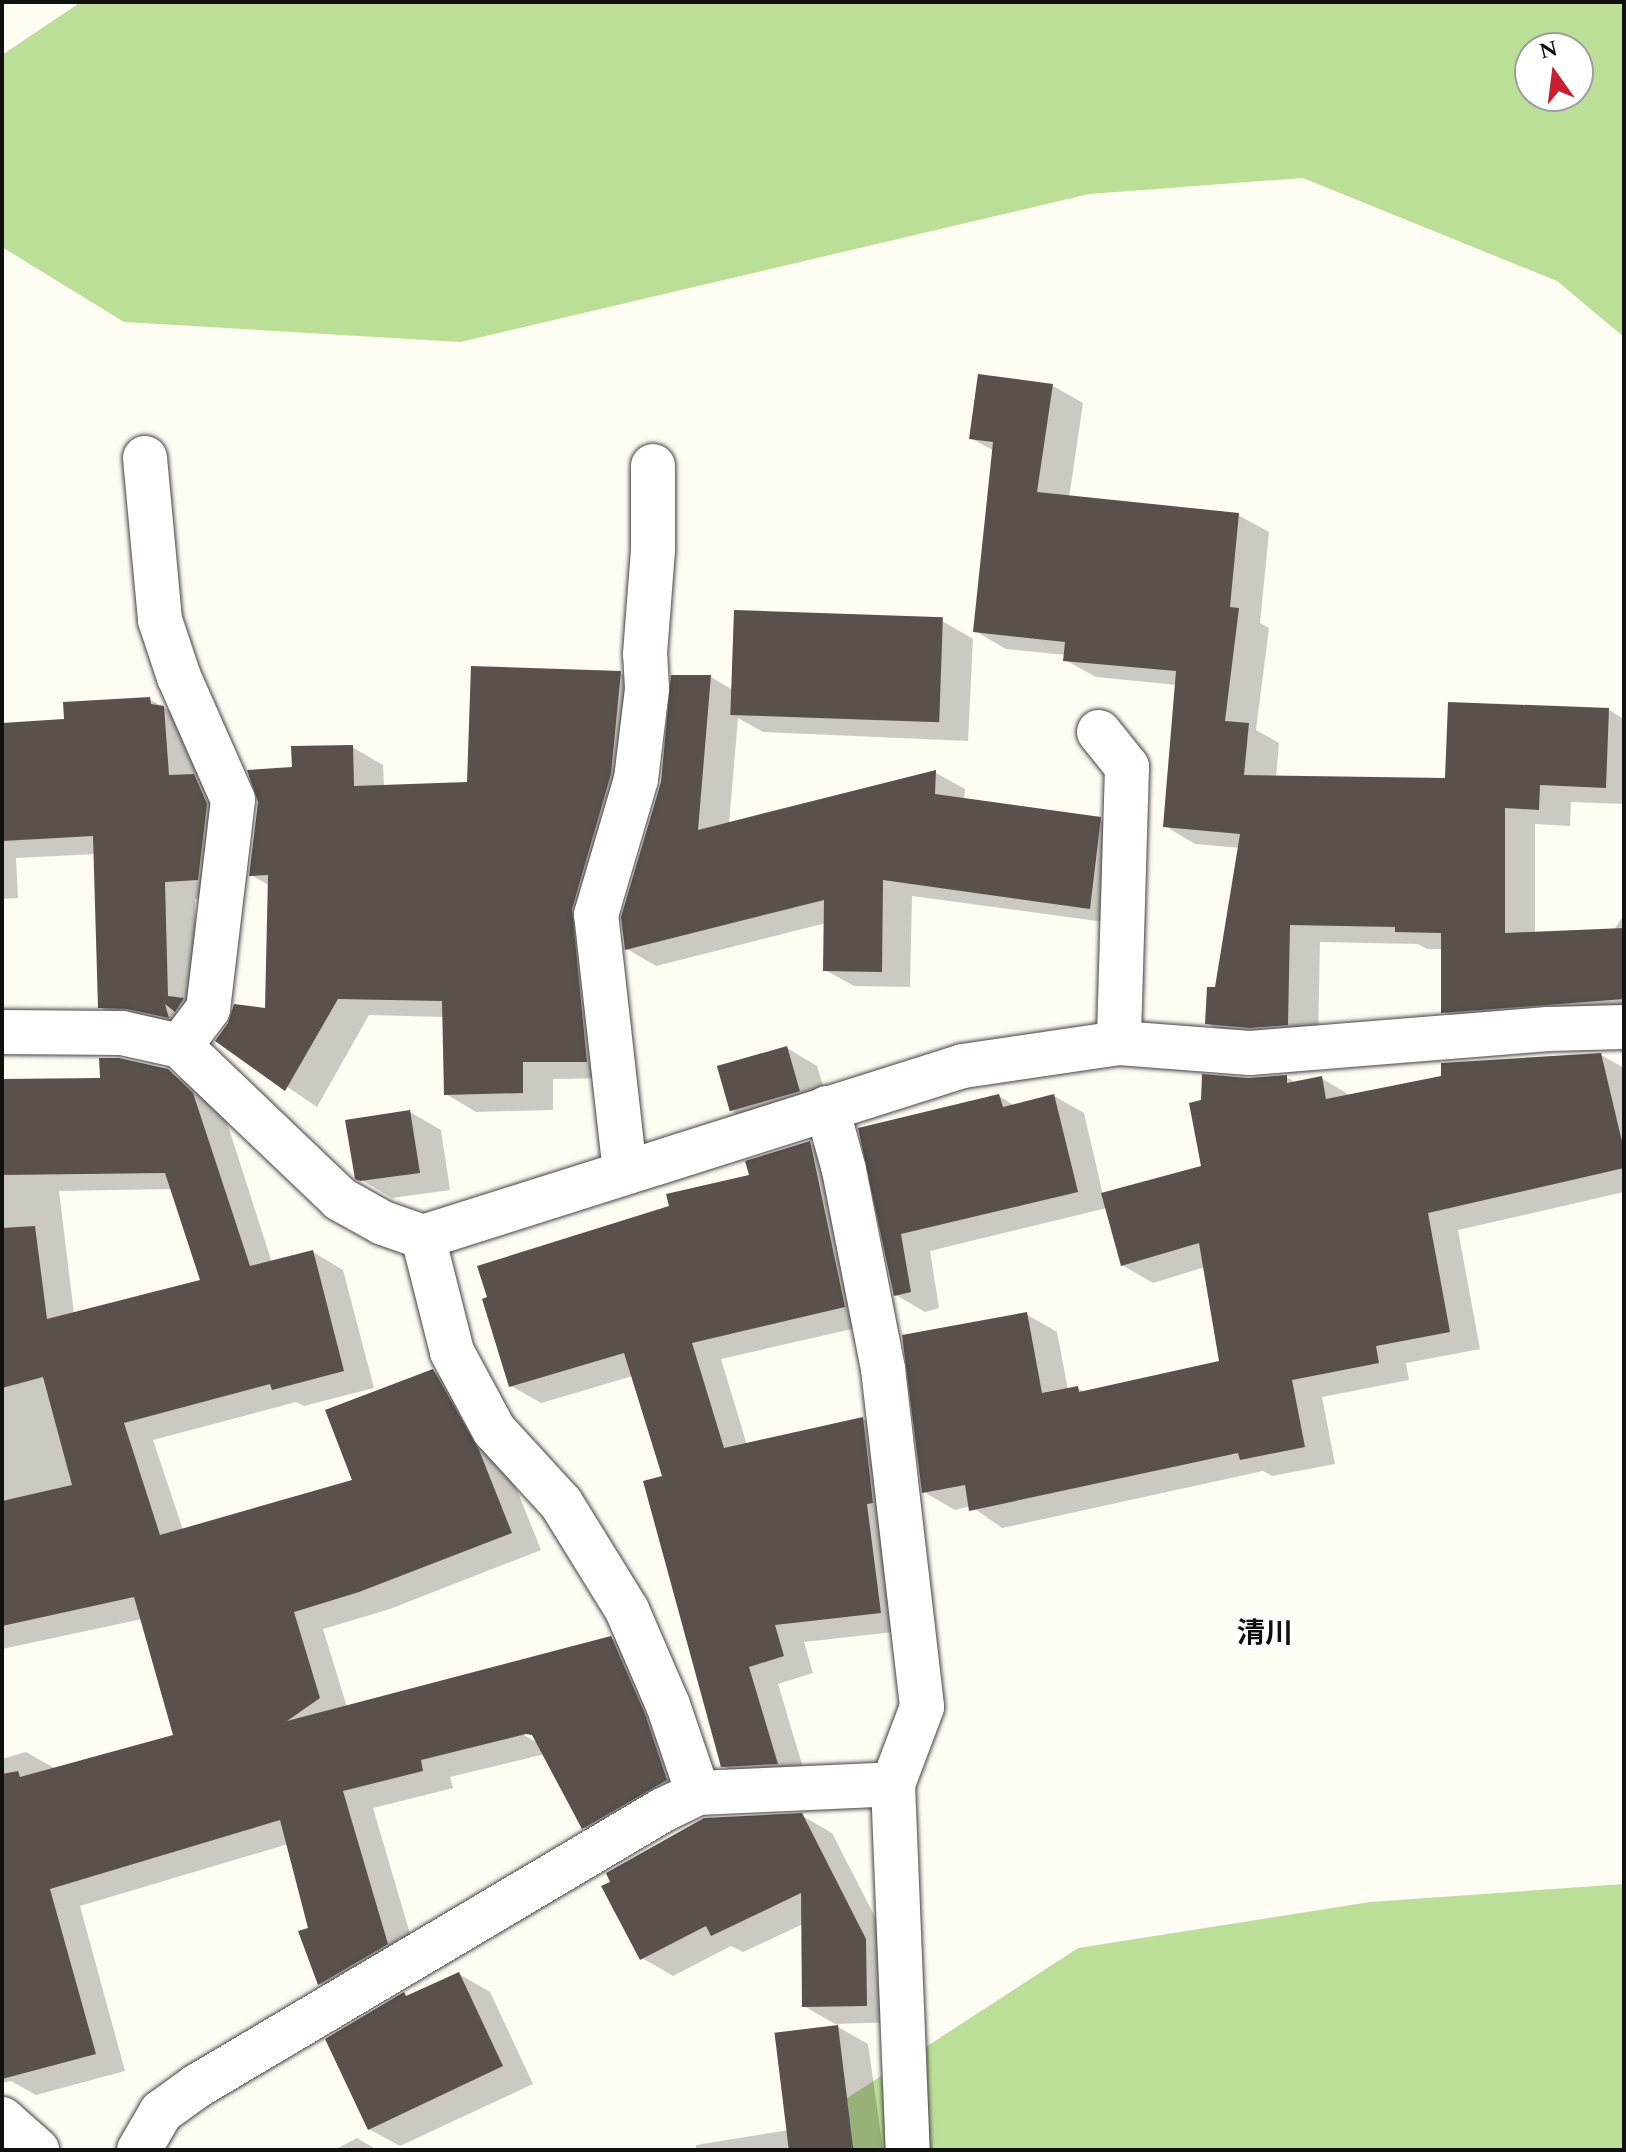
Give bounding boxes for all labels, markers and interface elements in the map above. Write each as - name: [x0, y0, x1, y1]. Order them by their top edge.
- north arrow: [1514, 32, 1594, 112]
- text: N: [1536, 32, 1561, 68]
- district label: 清川: [1237, 1617, 1293, 1651]

